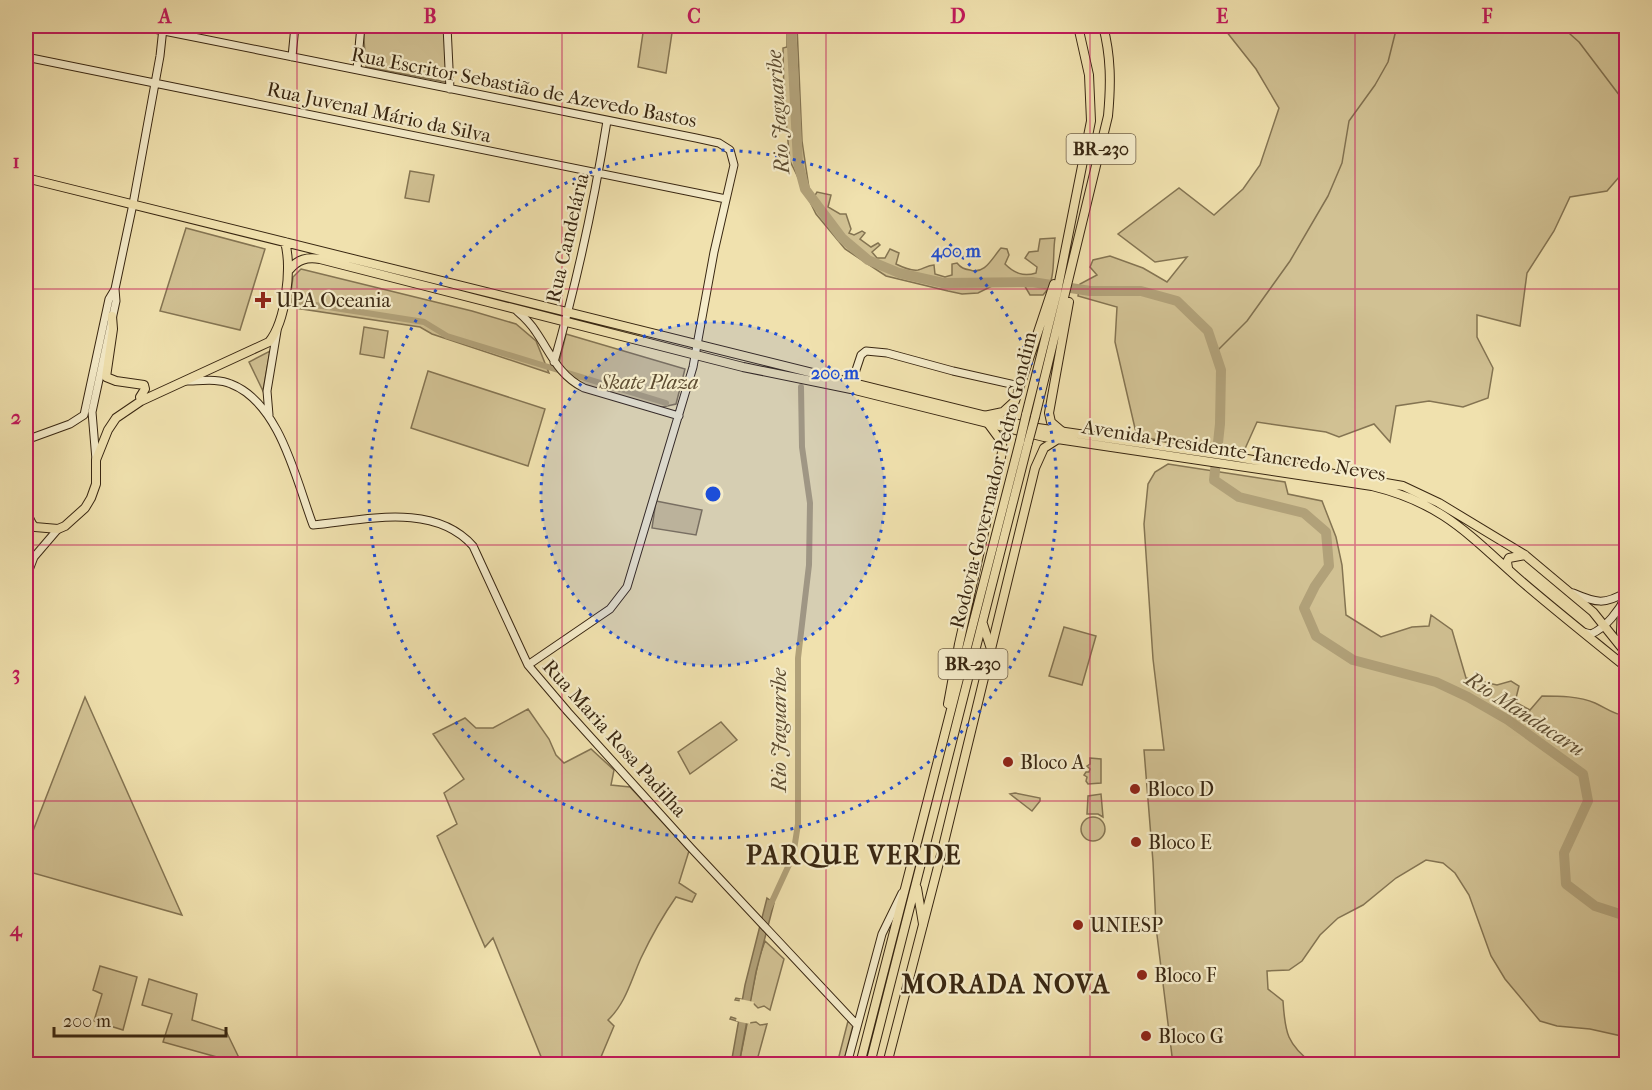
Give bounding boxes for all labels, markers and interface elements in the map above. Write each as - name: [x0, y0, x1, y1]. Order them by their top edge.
- text: A: [157, 5, 173, 28]
- text: B: [423, 5, 437, 28]
- text: C: [687, 5, 701, 28]
- text: D: [950, 5, 966, 28]
- text: E: [1216, 5, 1228, 28]
- text: F: [1481, 5, 1493, 28]
- street label: Rua Escritor Sebastião de Azevedo Bastos: [349, 43, 699, 132]
- water label: Rio Jaguaribe: [762, 49, 794, 177]
- street label: Rua Juvenal Mário da Silva: [265, 77, 494, 148]
- road number: BR-230: [1066, 134, 1136, 164]
- text: 1: [12, 150, 20, 173]
- street label: Rua Candelária: [541, 170, 594, 305]
- text: 400 m: [930, 241, 982, 262]
- place label: UPA Oceania: [276, 289, 391, 312]
- marker: UPA Oceania: [254, 291, 272, 309]
- street label: Rodovia Governador Pedro Gondim: [945, 329, 1042, 631]
- text: 200 m: [811, 363, 860, 384]
- park label: Skate Plaza: [598, 371, 699, 394]
- text: 2: [11, 406, 21, 429]
- street label: Avenida Presidente Tancredo Neves: [1079, 415, 1387, 486]
- centre of rings: [703, 484, 723, 504]
- road number: BR-230: [938, 649, 1008, 679]
- street label: Rua Maria Rosa Padilha: [538, 655, 692, 822]
- text: 3: [12, 662, 20, 685]
- water label: Rio Mandacaru: [1459, 666, 1589, 761]
- water label: Rio Jaguaribe: [767, 668, 791, 794]
- place label: Bloco A: [1020, 751, 1086, 774]
- marker: Bloco A: [1001, 755, 1015, 769]
- place label: Bloco D: [1147, 778, 1214, 801]
- marker: Bloco D: [1128, 782, 1142, 796]
- place label: Bloco E: [1148, 831, 1212, 854]
- marker: Bloco E: [1129, 835, 1143, 849]
- district label: PARQUE VERDE: [746, 840, 962, 871]
- place label: UNIESP: [1090, 914, 1163, 937]
- text: 4: [9, 918, 23, 942]
- marker: UNIESP: [1071, 918, 1085, 932]
- place label: Bloco F: [1154, 964, 1217, 987]
- marker: Bloco F: [1135, 968, 1149, 982]
- district label: MORADA NOVA: [901, 969, 1111, 1000]
- scale bar: [54, 1000, 226, 1038]
- text: 200 m: [63, 1011, 111, 1032]
- place label: Bloco G: [1158, 1025, 1224, 1048]
- marker: Bloco G: [1139, 1029, 1153, 1043]

